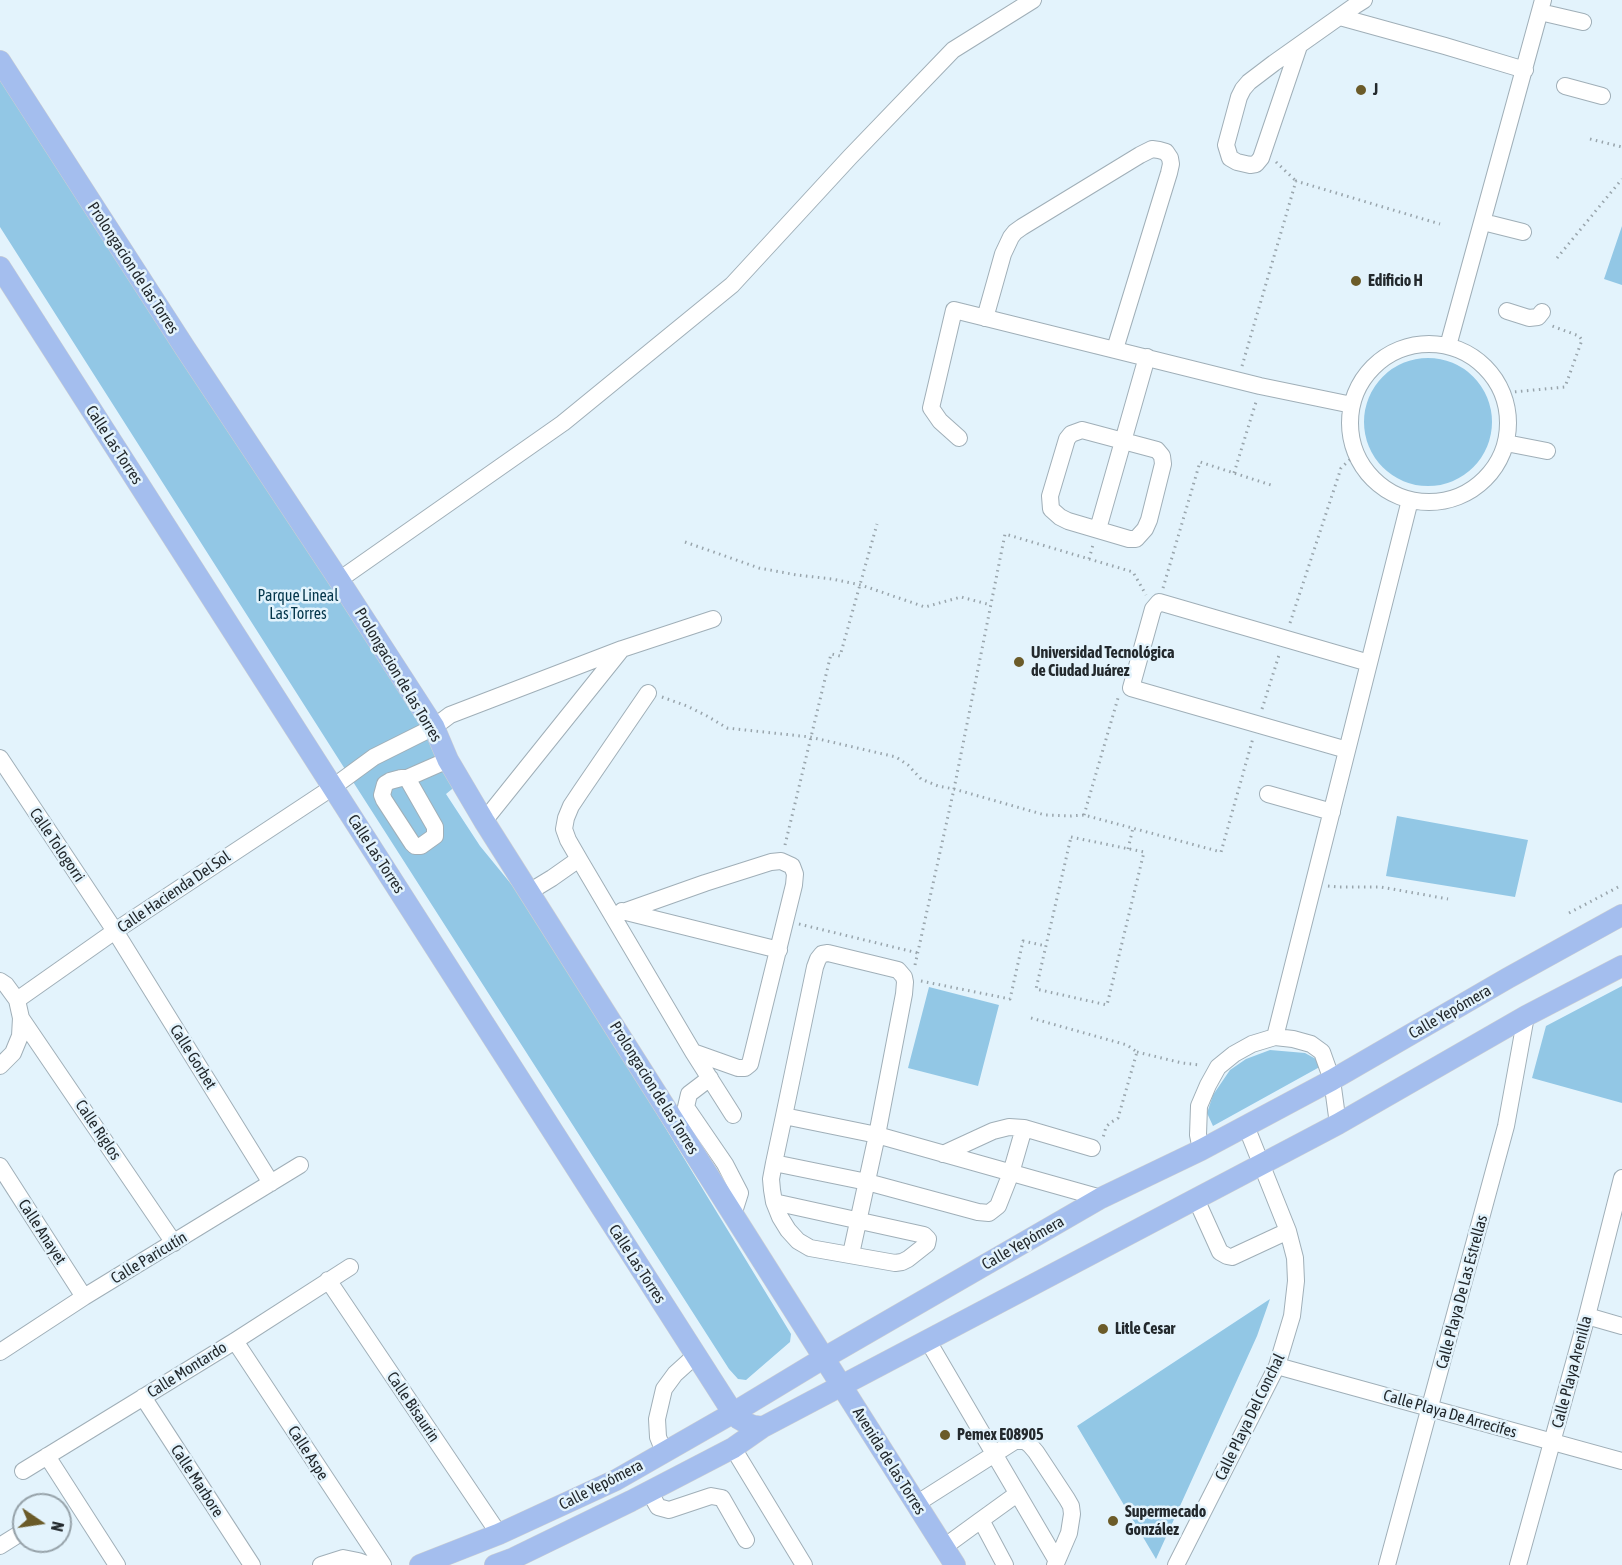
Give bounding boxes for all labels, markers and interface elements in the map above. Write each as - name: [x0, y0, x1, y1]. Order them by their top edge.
- place label: J: [1373, 80, 1378, 100]
- marker: J: [1354, 83, 1368, 97]
- street label: Prolongacion de las Torres: [83, 199, 183, 337]
- place label: Edificio H: [1368, 271, 1423, 291]
- marker: Edificio H: [1349, 274, 1363, 288]
- street label: Calle Las Torres: [81, 402, 147, 488]
- park label: Parque Lineal Las Torres: [257, 586, 339, 624]
- street label: Prolongacion de las Torres: [350, 604, 446, 746]
- place label: Universidad Tecnológica de Ciudad Juárez: [1031, 643, 1174, 681]
- marker: Universidad Tecnológica de Ciudad Juárez: [1012, 655, 1026, 669]
- street label: Calle Tologorri: [25, 804, 89, 886]
- street label: Calle Las Torres: [343, 811, 409, 897]
- street label: Calle Hacienda Del Sol: [114, 847, 234, 937]
- street label: Calle Yepómera: [1406, 981, 1494, 1043]
- street label: Prolongacion de las Torres: [605, 1018, 703, 1158]
- street label: Calle Gorbet: [166, 1021, 220, 1093]
- street label: Calle Riglos: [71, 1096, 125, 1164]
- street label: Calle Anayet: [14, 1196, 70, 1268]
- street label: Calle Yepómera: [979, 1212, 1067, 1274]
- street label: Calle Playa De Las Estrellas: [1432, 1213, 1492, 1371]
- street label: Calle Las Torres: [604, 1221, 670, 1307]
- street label: Calle Paricutín: [107, 1228, 191, 1288]
- street label: Calle Playa Arenilla: [1548, 1314, 1596, 1430]
- place label: Litle Cesar: [1115, 1319, 1175, 1339]
- marker: Litle Cesar: [1096, 1322, 1110, 1336]
- street label: Calle Montardo: [144, 1338, 230, 1402]
- street label: Calle Playa Del Conchal: [1211, 1351, 1289, 1483]
- street label: Calle Bisaurin: [382, 1368, 444, 1446]
- street label: Calle Playa De Arrecifes: [1381, 1386, 1519, 1442]
- street label: Avenida de las Torres: [848, 1404, 930, 1518]
- street label: Calle Aspe: [283, 1422, 333, 1484]
- place label: Pemex E08905: [957, 1425, 1044, 1445]
- marker: Pemex E08905: [938, 1428, 952, 1442]
- street label: Calle Marbore: [167, 1441, 227, 1521]
- street label: Calle Yepómera: [556, 1456, 646, 1514]
- north arrow: [12, 1493, 72, 1553]
- place label: Supermecado González: [1125, 1502, 1206, 1540]
- marker: Supermecado González: [1106, 1514, 1120, 1528]
- text: N: [48, 1520, 67, 1533]

